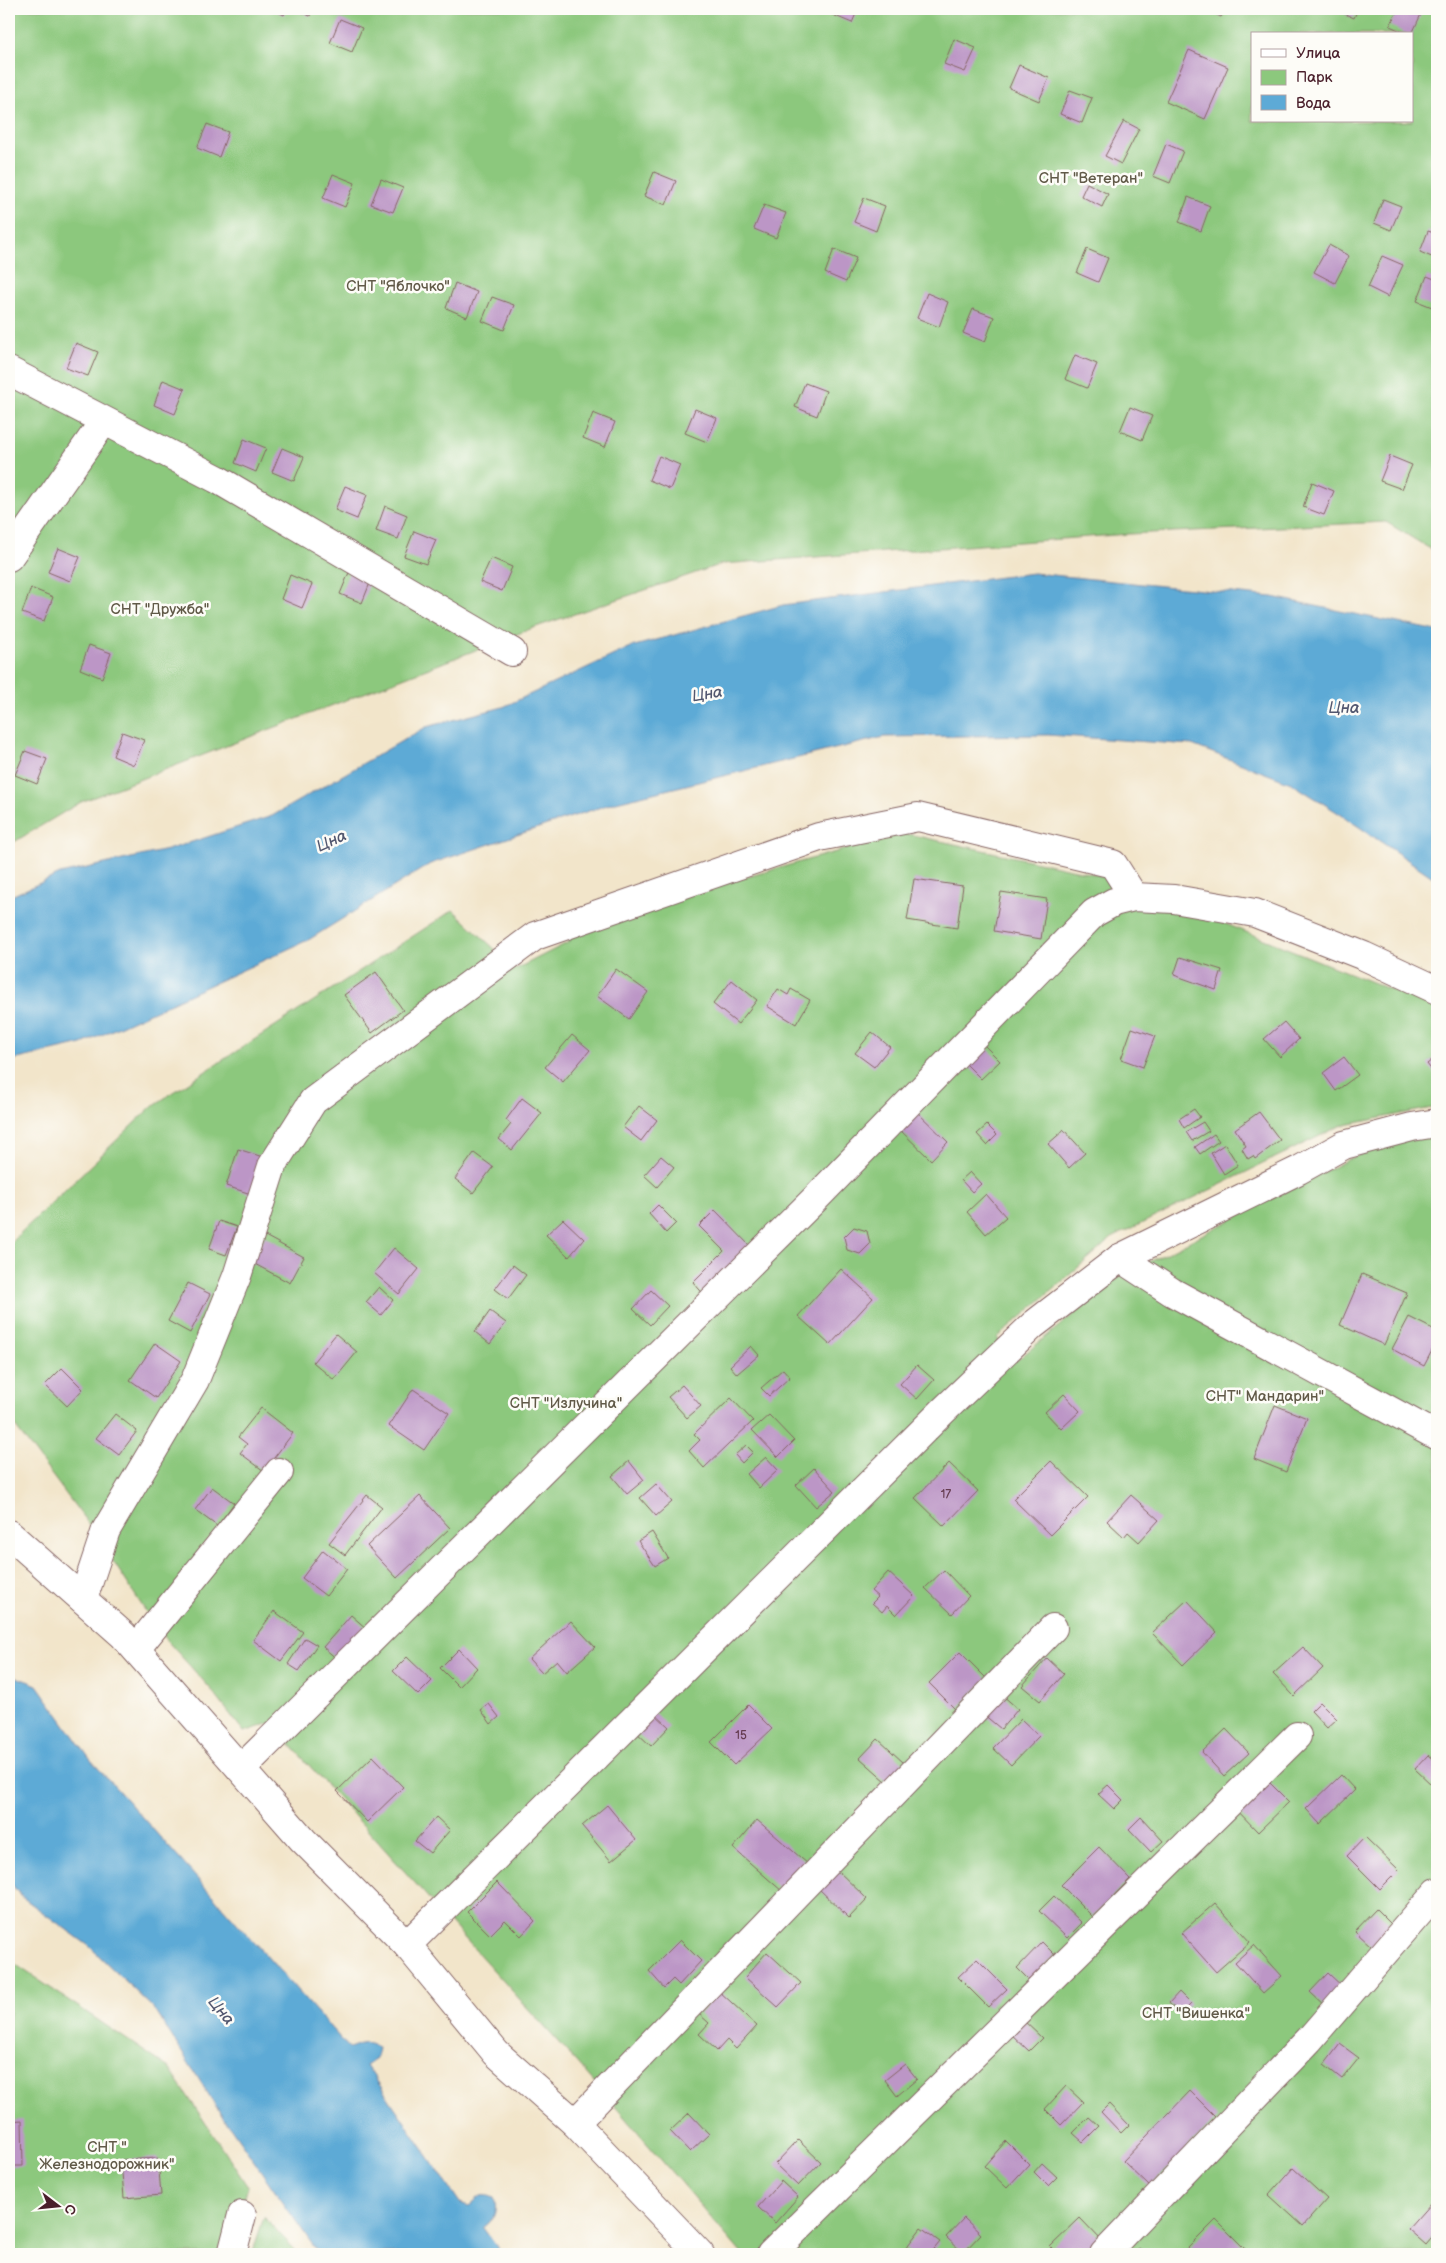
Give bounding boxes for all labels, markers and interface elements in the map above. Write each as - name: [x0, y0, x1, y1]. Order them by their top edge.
- legend: [1251, 32, 1414, 122]
- text: Улица: [1296, 44, 1341, 63]
- text: Парк: [1296, 68, 1333, 87]
- text: Вода: [1296, 94, 1331, 113]
- park label: СНТ "Ветеран": [1039, 169, 1143, 188]
- park label: СНТ "Яблочко": [346, 277, 450, 296]
- park label: СНТ "Дружба": [111, 600, 209, 619]
- water label: Цна: [690, 682, 724, 707]
- water label: Цна: [1329, 699, 1359, 718]
- water label: Цна: [314, 826, 350, 856]
- park label: СНТ" Мандарин": [1206, 1387, 1324, 1406]
- park label: СНТ "Излучина": [510, 1394, 622, 1413]
- house number: 17: [941, 1487, 951, 1502]
- house number: 15: [735, 1728, 747, 1743]
- water label: Цна: [204, 1993, 238, 2029]
- park label: СНТ "Вишенка": [1142, 2004, 1250, 2023]
- park label: СНТ " Железнодорожник": [39, 2138, 175, 2174]
- north arrow: [32, 2180, 82, 2230]
- text: С: [60, 2202, 80, 2217]

